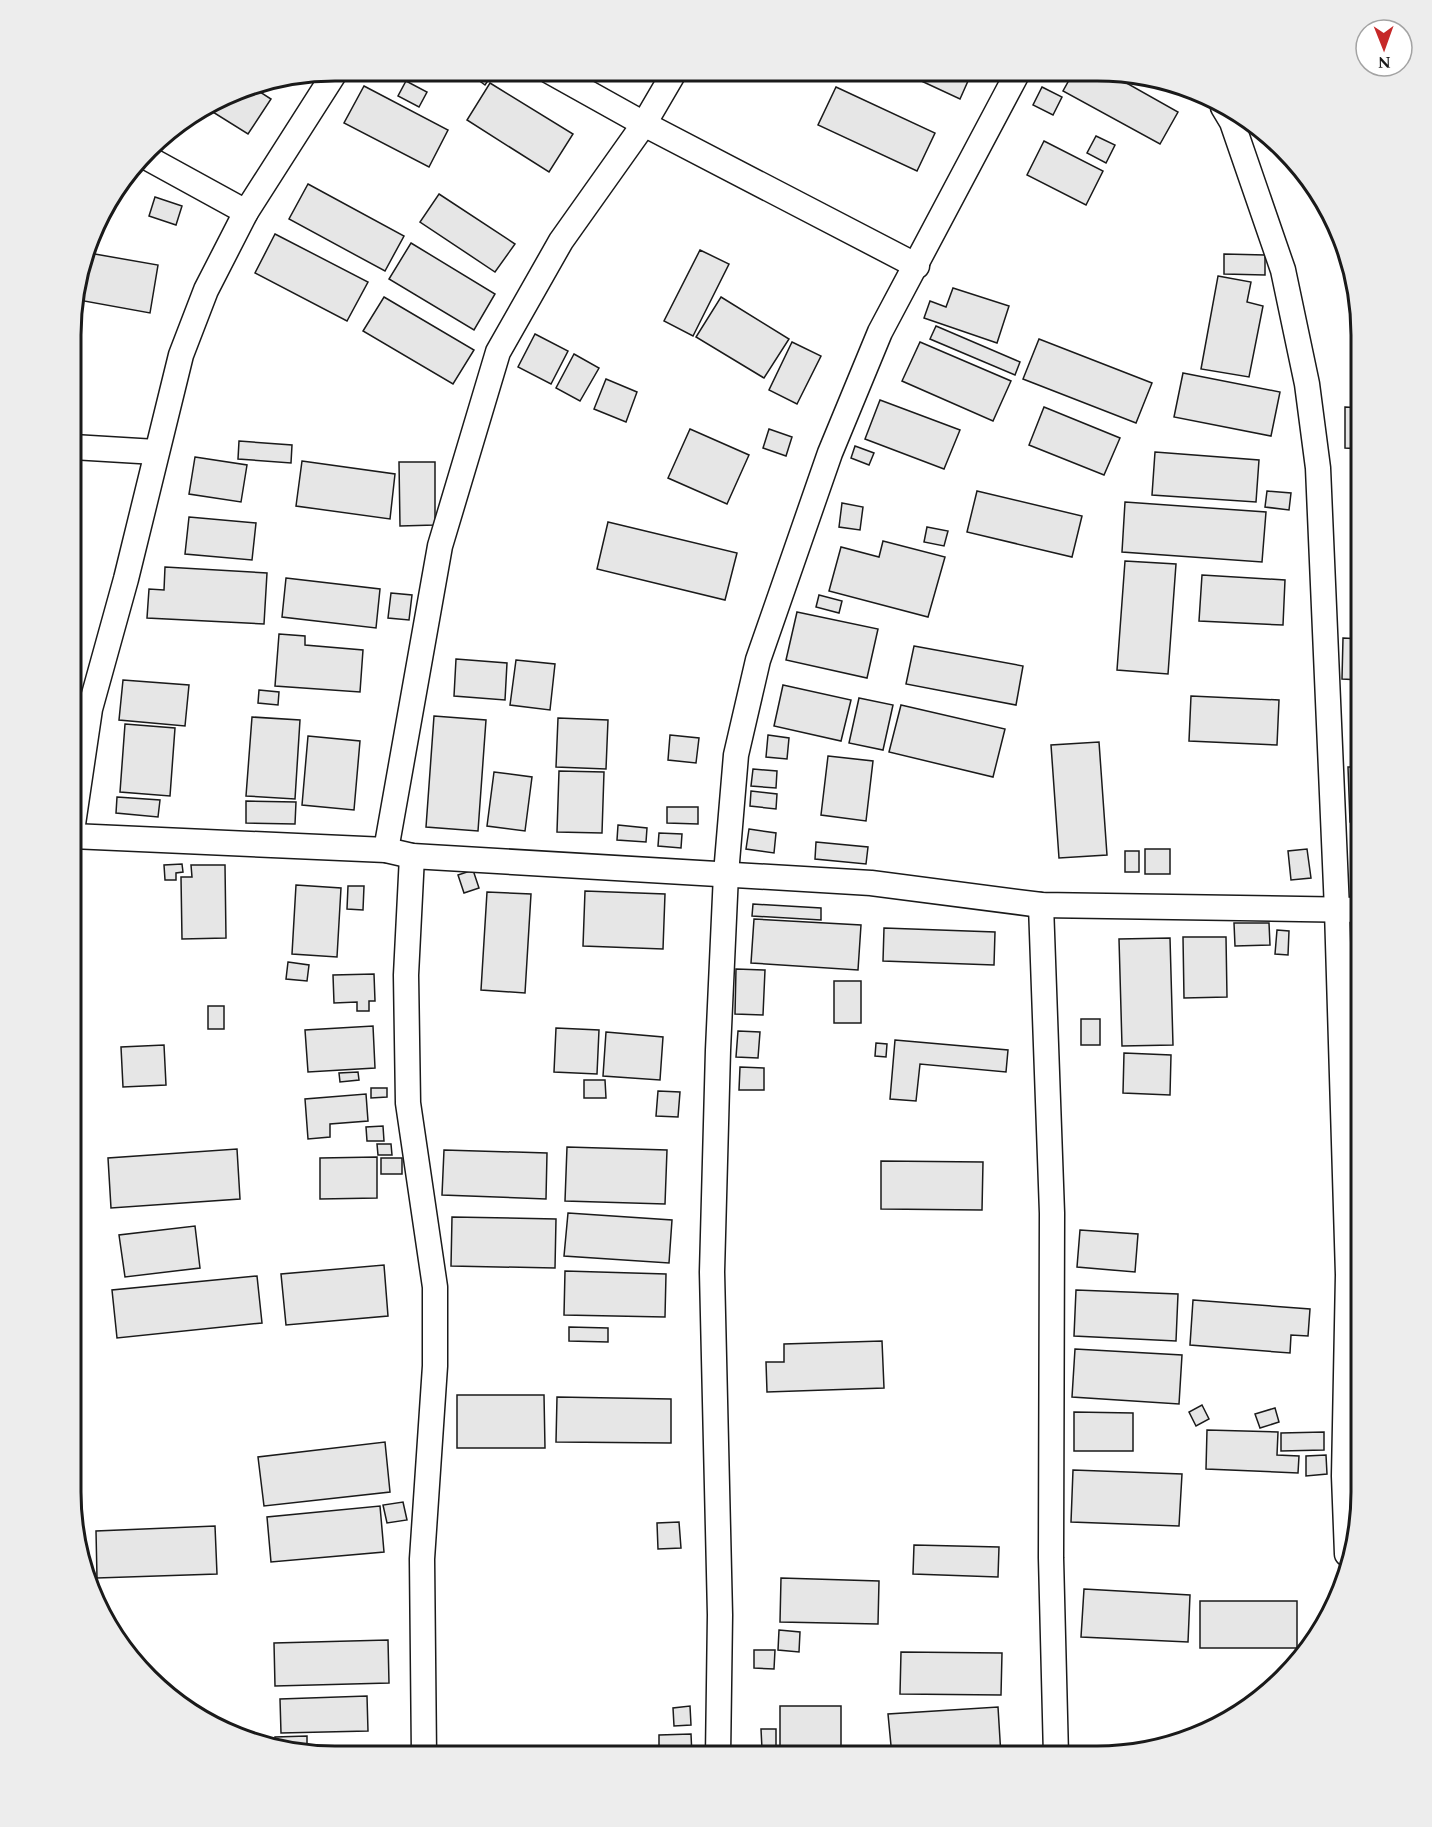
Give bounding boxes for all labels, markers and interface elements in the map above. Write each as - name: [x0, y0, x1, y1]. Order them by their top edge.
- north arrow: [1354, 18, 1414, 78]
- text: N: [1378, 50, 1391, 74]

